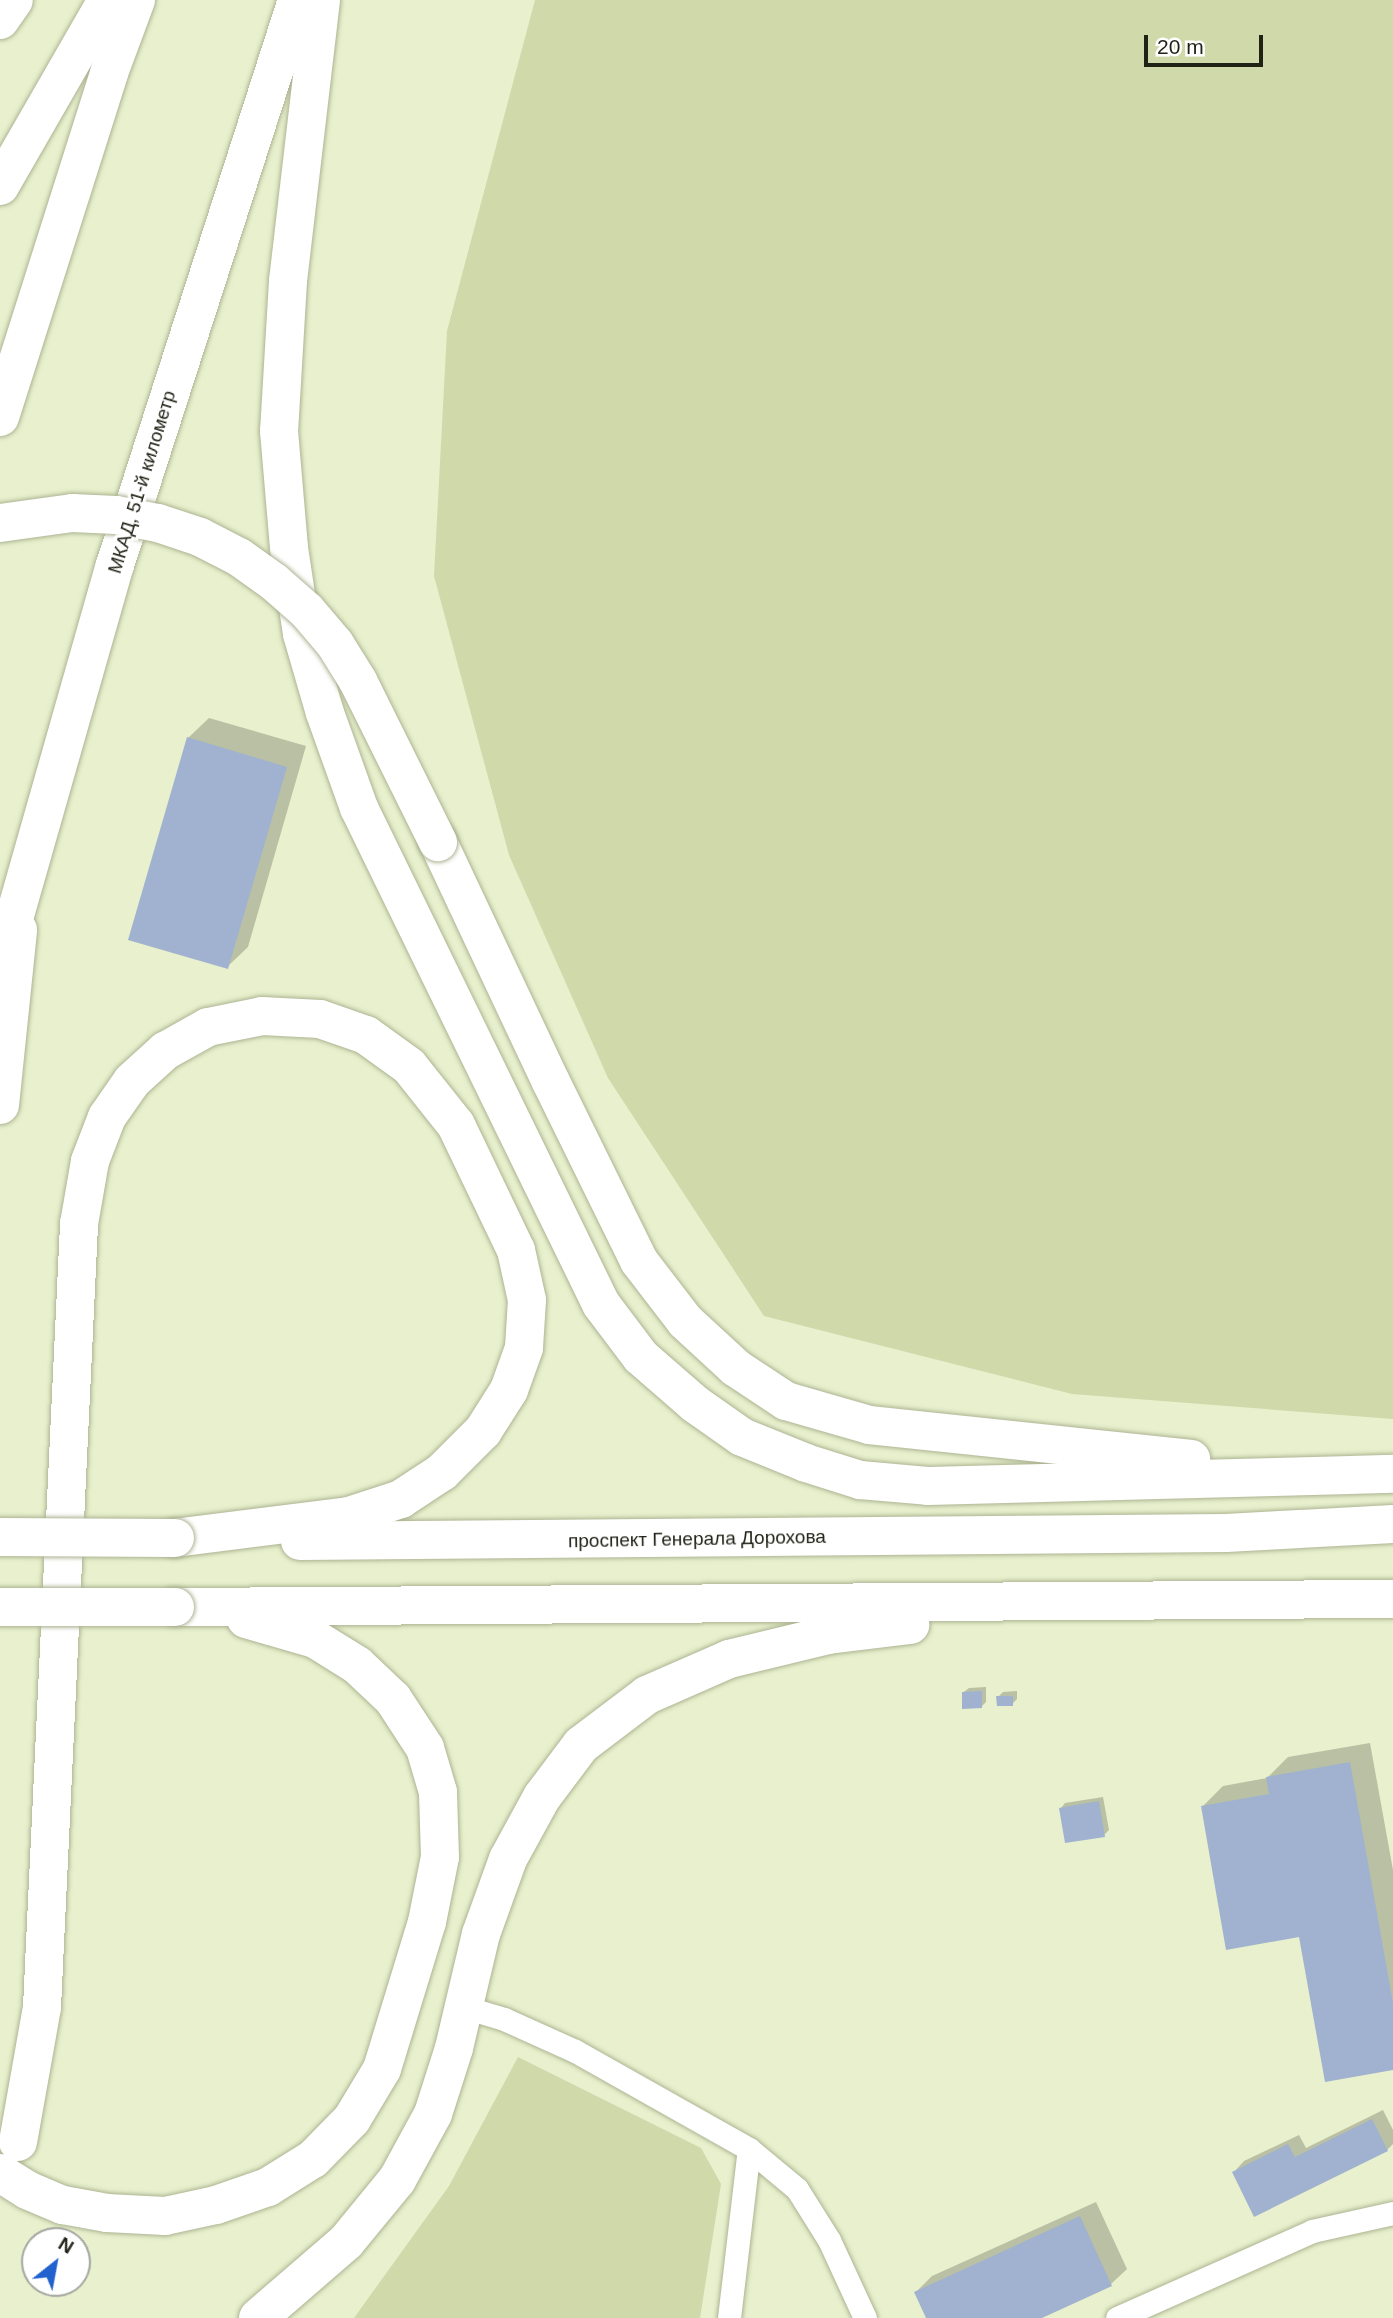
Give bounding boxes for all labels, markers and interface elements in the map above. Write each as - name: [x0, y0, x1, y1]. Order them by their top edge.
- scale bar: [1148, 21, 1267, 65]
- text: 20 m: [1157, 35, 1204, 58]
- street label: МКАД, 51-й километр: [103, 388, 181, 576]
- street label: проспект Генерала Дорохова: [568, 1525, 826, 1553]
- north arrow: [21, 2227, 91, 2297]
- text: N: [55, 2233, 77, 2258]

